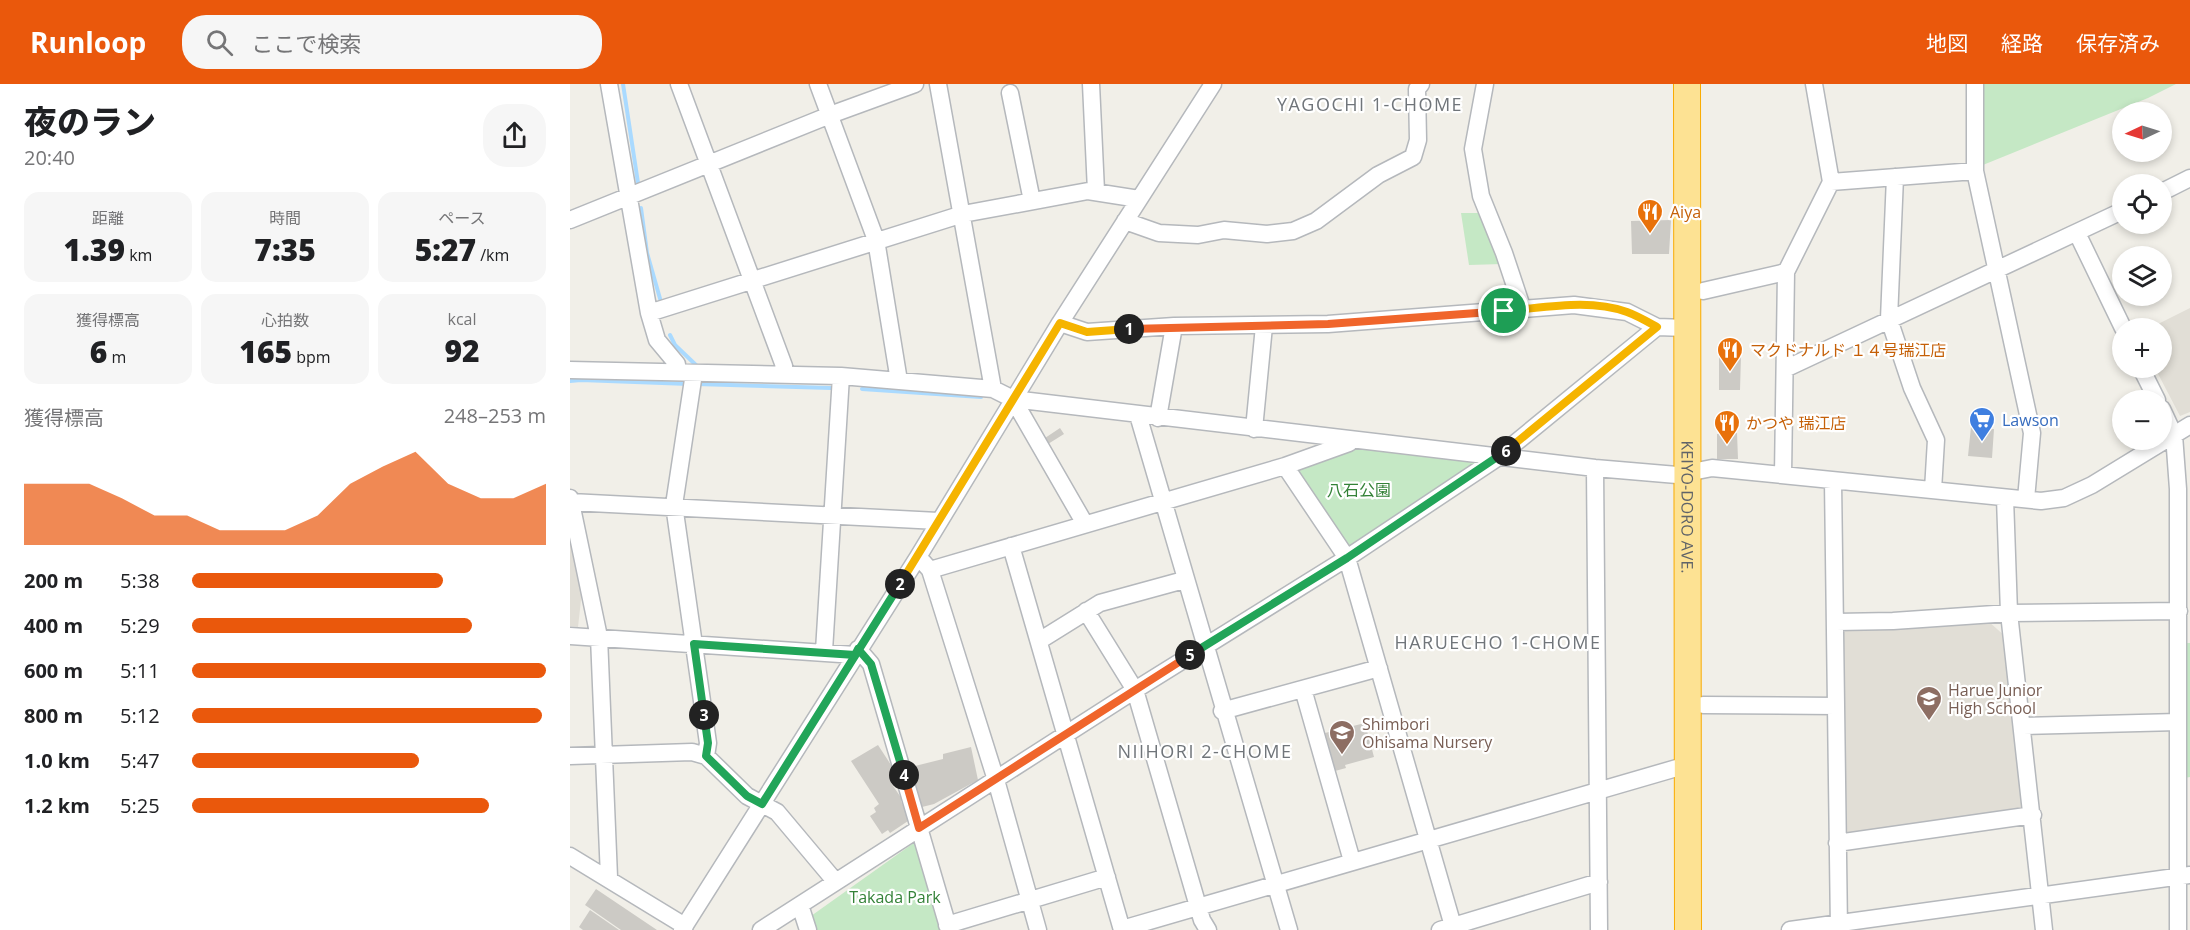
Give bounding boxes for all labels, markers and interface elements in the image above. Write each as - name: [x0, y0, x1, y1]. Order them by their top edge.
- search box: [182, 15, 602, 69]
- text: Runloop: [30, 23, 146, 61]
- icon: search: [203, 26, 236, 59]
- text: ここで検索: [251, 28, 361, 58]
- text: 地図: [1926, 29, 1968, 57]
- text: 経路: [2001, 29, 2043, 57]
- text: 保存済み: [2076, 29, 2160, 57]
- district label: YAGOCHI 1-CHOME: [1277, 92, 1463, 116]
- text: 夜のラン: [24, 99, 156, 144]
- north arrow: [2112, 102, 2172, 162]
- map controls: [2112, 102, 2172, 450]
- button: share: [483, 104, 546, 167]
- text: 20:40: [24, 144, 75, 171]
- button: locate: [2112, 174, 2172, 234]
- restaurant icon: Aiya: [1635, 197, 1665, 235]
- place label: Aiya: [1670, 201, 1701, 223]
- text: 距離: [92, 207, 124, 229]
- text: 時間: [269, 207, 301, 229]
- text: ペース: [438, 207, 486, 229]
- text: 1.39: [64, 229, 125, 270]
- text: 7:35: [254, 229, 316, 270]
- text: 5:27: [415, 229, 476, 270]
- text: km: [125, 244, 152, 266]
- text: /km: [476, 244, 509, 266]
- button: layers: [2112, 246, 2172, 306]
- pin: [1478, 285, 1529, 336]
- icon: arrive: [1487, 294, 1520, 327]
- text: kcal: [448, 308, 477, 330]
- text: 獲得標高: [76, 309, 140, 331]
- text: 心拍数: [261, 309, 309, 331]
- pin: 1: [1114, 314, 1144, 344]
- text: 1: [1124, 318, 1134, 340]
- button: +: [2112, 318, 2172, 378]
- text: 92: [444, 330, 480, 371]
- text: 6: [90, 331, 107, 372]
- text: 165: [239, 331, 292, 372]
- restaurant icon: マクドナルド １４号瑞江店: [1715, 335, 1745, 373]
- place label: マクドナルド １４号瑞江店: [1750, 339, 1946, 361]
- text: m: [107, 346, 126, 368]
- text: bpm: [292, 346, 331, 368]
- button: −: [2112, 390, 2172, 450]
- text: 248–253 m: [444, 402, 546, 429]
- text: 獲得標高: [24, 404, 104, 431]
- supermarket icon: Lawson: [1967, 405, 1997, 443]
- restaurant icon: かつや 瑞江店: [1712, 408, 1742, 446]
- place label: Lawson: [2002, 409, 2059, 431]
- place label: かつや 瑞江店: [1746, 412, 1846, 434]
- pin: 6: [1491, 436, 1521, 466]
- text: 6: [1501, 440, 1511, 462]
- street label: KEIYO-DORO AVE.: [1676, 440, 1699, 574]
- park label: 八石公園: [1327, 479, 1391, 501]
- text: 200 m: [24, 567, 83, 594]
- text: 5:38: [120, 567, 160, 594]
- pin: 2: [885, 569, 915, 599]
- text: 2: [895, 573, 905, 595]
- text: 400 m: [24, 612, 83, 639]
- text: 5:29: [120, 612, 160, 639]
- district label: HARUECHO 1-CHOME: [1394, 630, 1602, 654]
- pin: 5: [1175, 640, 1205, 670]
- text: 5: [1185, 644, 1195, 666]
- text: 600 m: [24, 657, 83, 684]
- text: 5:11: [120, 657, 160, 684]
- place label: Harue Junior High School: [1948, 679, 2043, 719]
- school or university icon: Harue Junior High School: [1914, 684, 1944, 722]
- pin: 3: [689, 700, 719, 730]
- text: 800 m: [24, 702, 83, 729]
- text: 5:12: [120, 702, 160, 729]
- text: 3: [699, 704, 709, 726]
- place label: Shimbori Ohisama Nursery: [1362, 713, 1493, 753]
- school or university icon: Shimbori Ohisama Nursery: [1327, 718, 1357, 756]
- district label: NIIHORI 2-CHOME: [1117, 739, 1293, 763]
- text: 1.0 km: [24, 747, 90, 774]
- text: 5:47: [120, 747, 160, 774]
- pin: 4: [889, 760, 919, 790]
- text: 4: [899, 764, 909, 786]
- text: 1.2 km: [24, 792, 90, 819]
- text: 5:25: [120, 792, 160, 819]
- park label: Takada Park: [849, 886, 941, 908]

